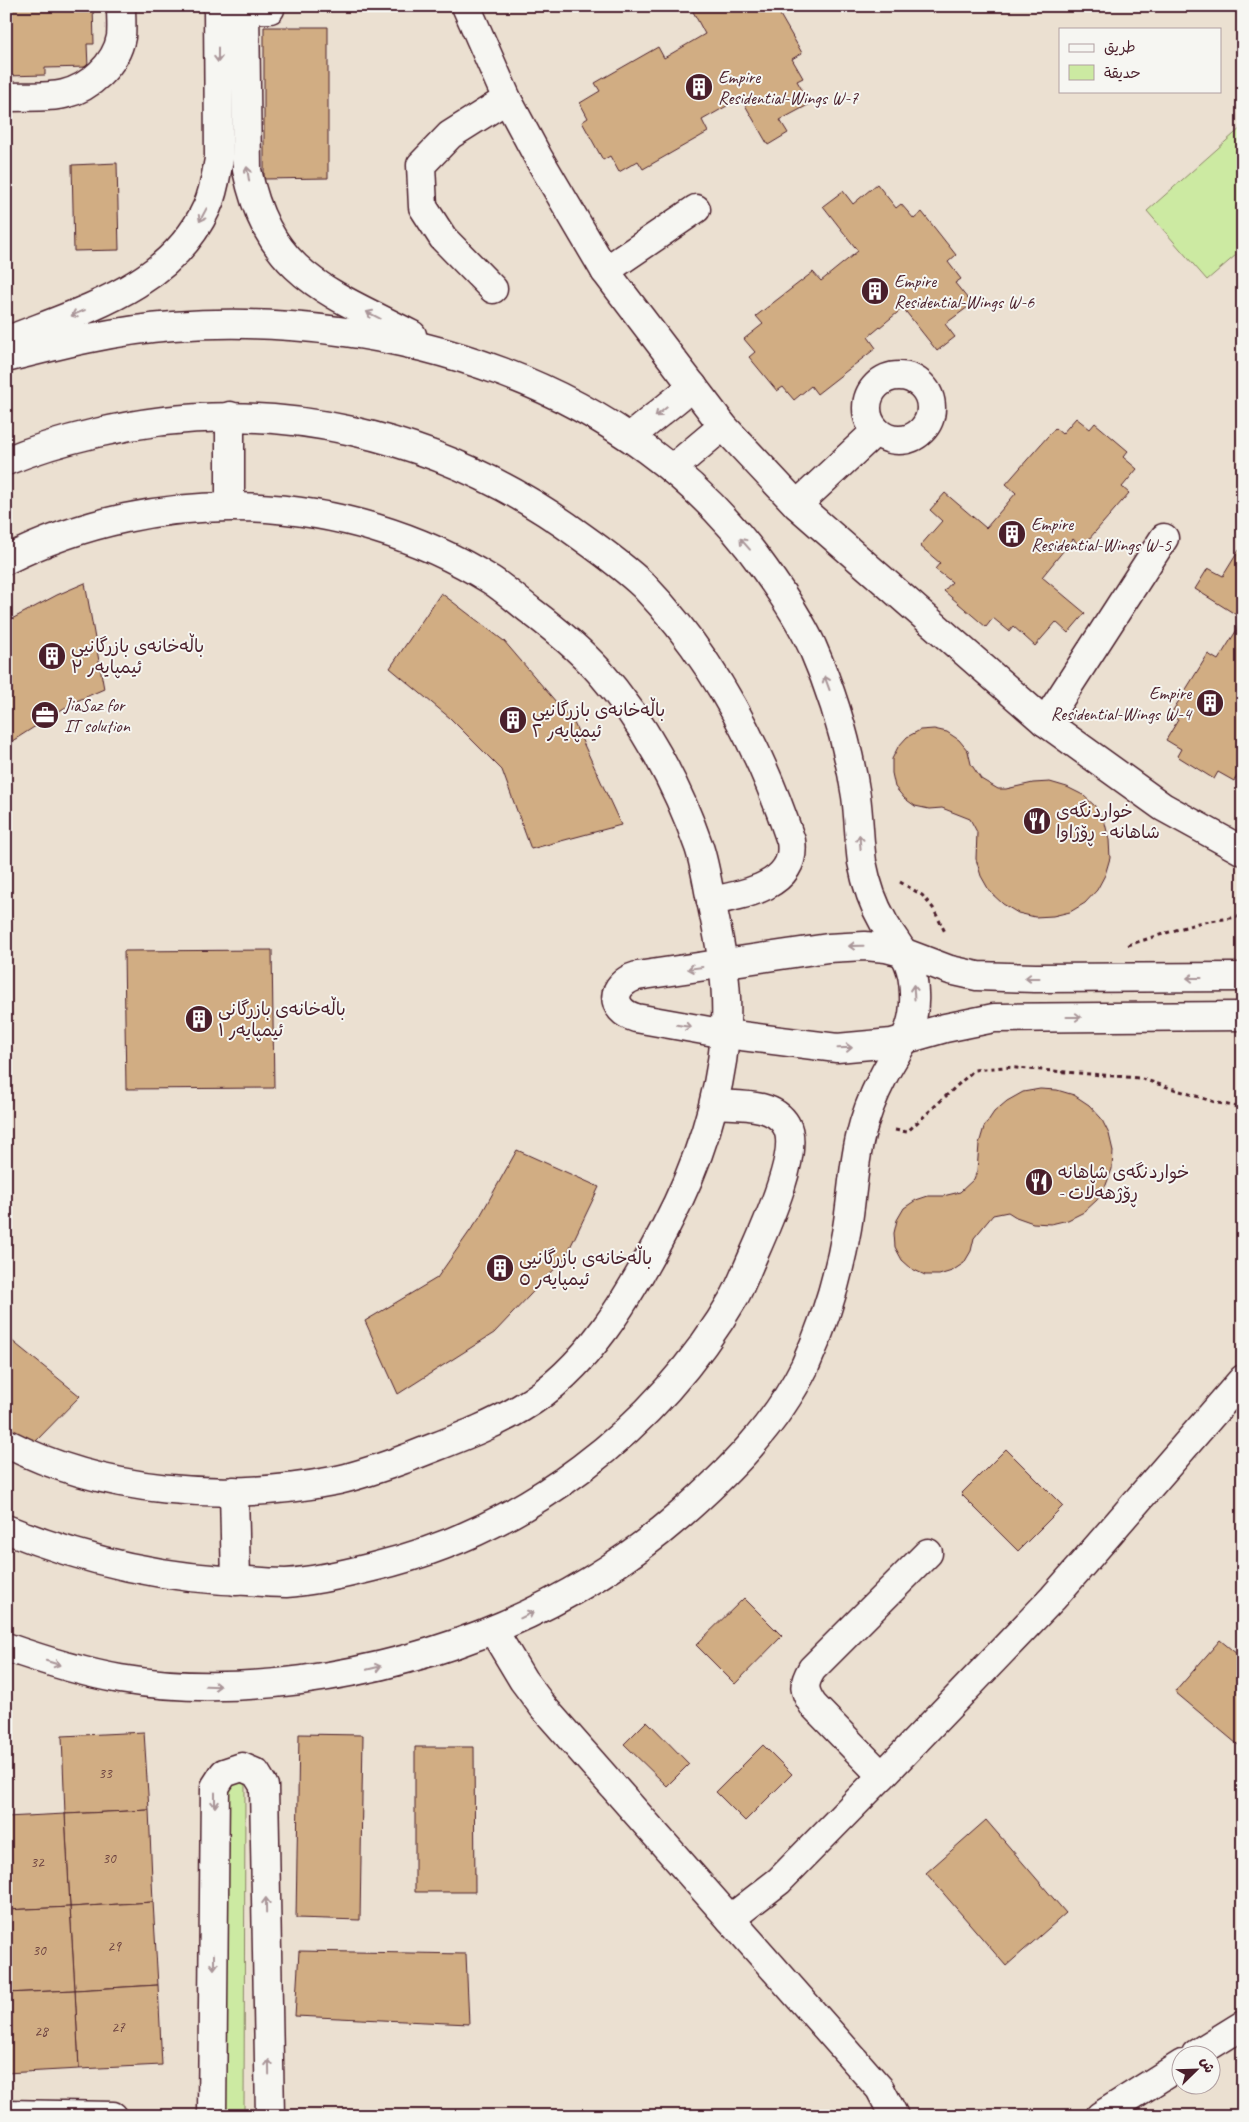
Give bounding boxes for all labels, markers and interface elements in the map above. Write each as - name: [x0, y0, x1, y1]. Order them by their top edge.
- legend: [1059, 28, 1222, 92]
- text: طريق: [1104, 38, 1136, 57]
- one-way arrow: [213, 46, 223, 63]
- text: حديقة: [1104, 64, 1141, 83]
- place label: Empire Residential-Wings W-7: [718, 66, 859, 109]
- building icon: Empire Residential-Wings W-7: [684, 72, 714, 102]
- one-way arrow: [243, 166, 253, 182]
- one-way arrow: [198, 207, 207, 222]
- place label: Empire Residential-Wings W-6: [894, 270, 1035, 313]
- building icon: Empire Residential-Wings W-6: [860, 276, 890, 306]
- one-way arrow: [71, 309, 86, 318]
- one-way arrow: [365, 310, 380, 320]
- one-way arrow: [655, 406, 668, 417]
- place label: Empire Residential-Wings W-5: [1031, 513, 1172, 556]
- building icon: Empire Residential-Wings W-5: [997, 519, 1027, 549]
- one-way arrow: [740, 537, 751, 550]
- place label: باڵەخانەی بازرگانیی ئیمپایەر ٣: [71, 633, 204, 679]
- building icon: باڵەخانەی بازرگانیی ئیمپایەر ٣: [37, 641, 67, 671]
- one-way arrow: [822, 676, 831, 691]
- place label: Empire Residential-Wings W-4: [1051, 682, 1193, 725]
- building icon: Empire Residential-Wings W-4: [1195, 688, 1225, 718]
- place label: JiaSaz for IT solution: [63, 694, 131, 737]
- place label: باڵەخانەی بازرگانیی ئیمپایەر ٢: [532, 697, 665, 743]
- office icon: JiaSaz for IT solution: [30, 700, 60, 730]
- building icon: باڵەخانەی بازرگانیی ئیمپایەر ٢: [498, 705, 528, 735]
- place label: خواردنگەی شاھانە - ڕۆژاوا: [1056, 800, 1160, 847]
- restaurant icon: خواردنگەی شاھانە - ڕۆژاوا: [1022, 806, 1052, 836]
- one-way arrow: [855, 834, 865, 850]
- one-way arrow: [848, 941, 864, 951]
- one-way arrow: [688, 963, 704, 973]
- one-way arrow: [1024, 973, 1040, 983]
- one-way arrow: [1186, 973, 1202, 982]
- one-way arrow: [909, 984, 918, 1000]
- place label: باڵەخانەی بازرگانی ئیمپایەر ١: [218, 996, 346, 1042]
- building icon: باڵەخانەی بازرگانی ئیمپایەر ١: [184, 1004, 214, 1034]
- one-way arrow: [1066, 1012, 1082, 1022]
- one-way arrow: [676, 1022, 692, 1032]
- one-way arrow: [837, 1043, 853, 1052]
- place label: خواردنگەی شاھانە - ڕۆژھەڵات: [1058, 1161, 1189, 1208]
- restaurant icon: خواردنگەی شاھانە - ڕۆژھەڵات: [1024, 1167, 1054, 1197]
- place label: باڵەخانەی بازرگانیی ئیمپایەر ٥: [519, 1245, 652, 1291]
- building icon: باڵەخانەی بازرگانیی ئیمپایەر ٥: [485, 1253, 515, 1283]
- one-way arrow: [519, 1610, 534, 1620]
- one-way arrow: [44, 1658, 60, 1668]
- one-way arrow: [365, 1663, 381, 1672]
- one-way arrow: [205, 1682, 221, 1691]
- house number: 33: [98, 1764, 113, 1783]
- one-way arrow: [210, 1792, 220, 1808]
- house number: 30: [102, 1849, 117, 1868]
- house number: 32: [30, 1853, 45, 1872]
- one-way arrow: [261, 1897, 271, 1913]
- house number: 29: [107, 1937, 122, 1956]
- house number: 30: [32, 1941, 47, 1960]
- one-way arrow: [209, 1954, 219, 1970]
- house number: 27: [111, 2018, 126, 2037]
- house number: 28: [34, 2022, 49, 2041]
- north arrow: [1172, 2044, 1222, 2094]
- text: ش: [1197, 2055, 1218, 2076]
- one-way arrow: [265, 2059, 274, 2075]

